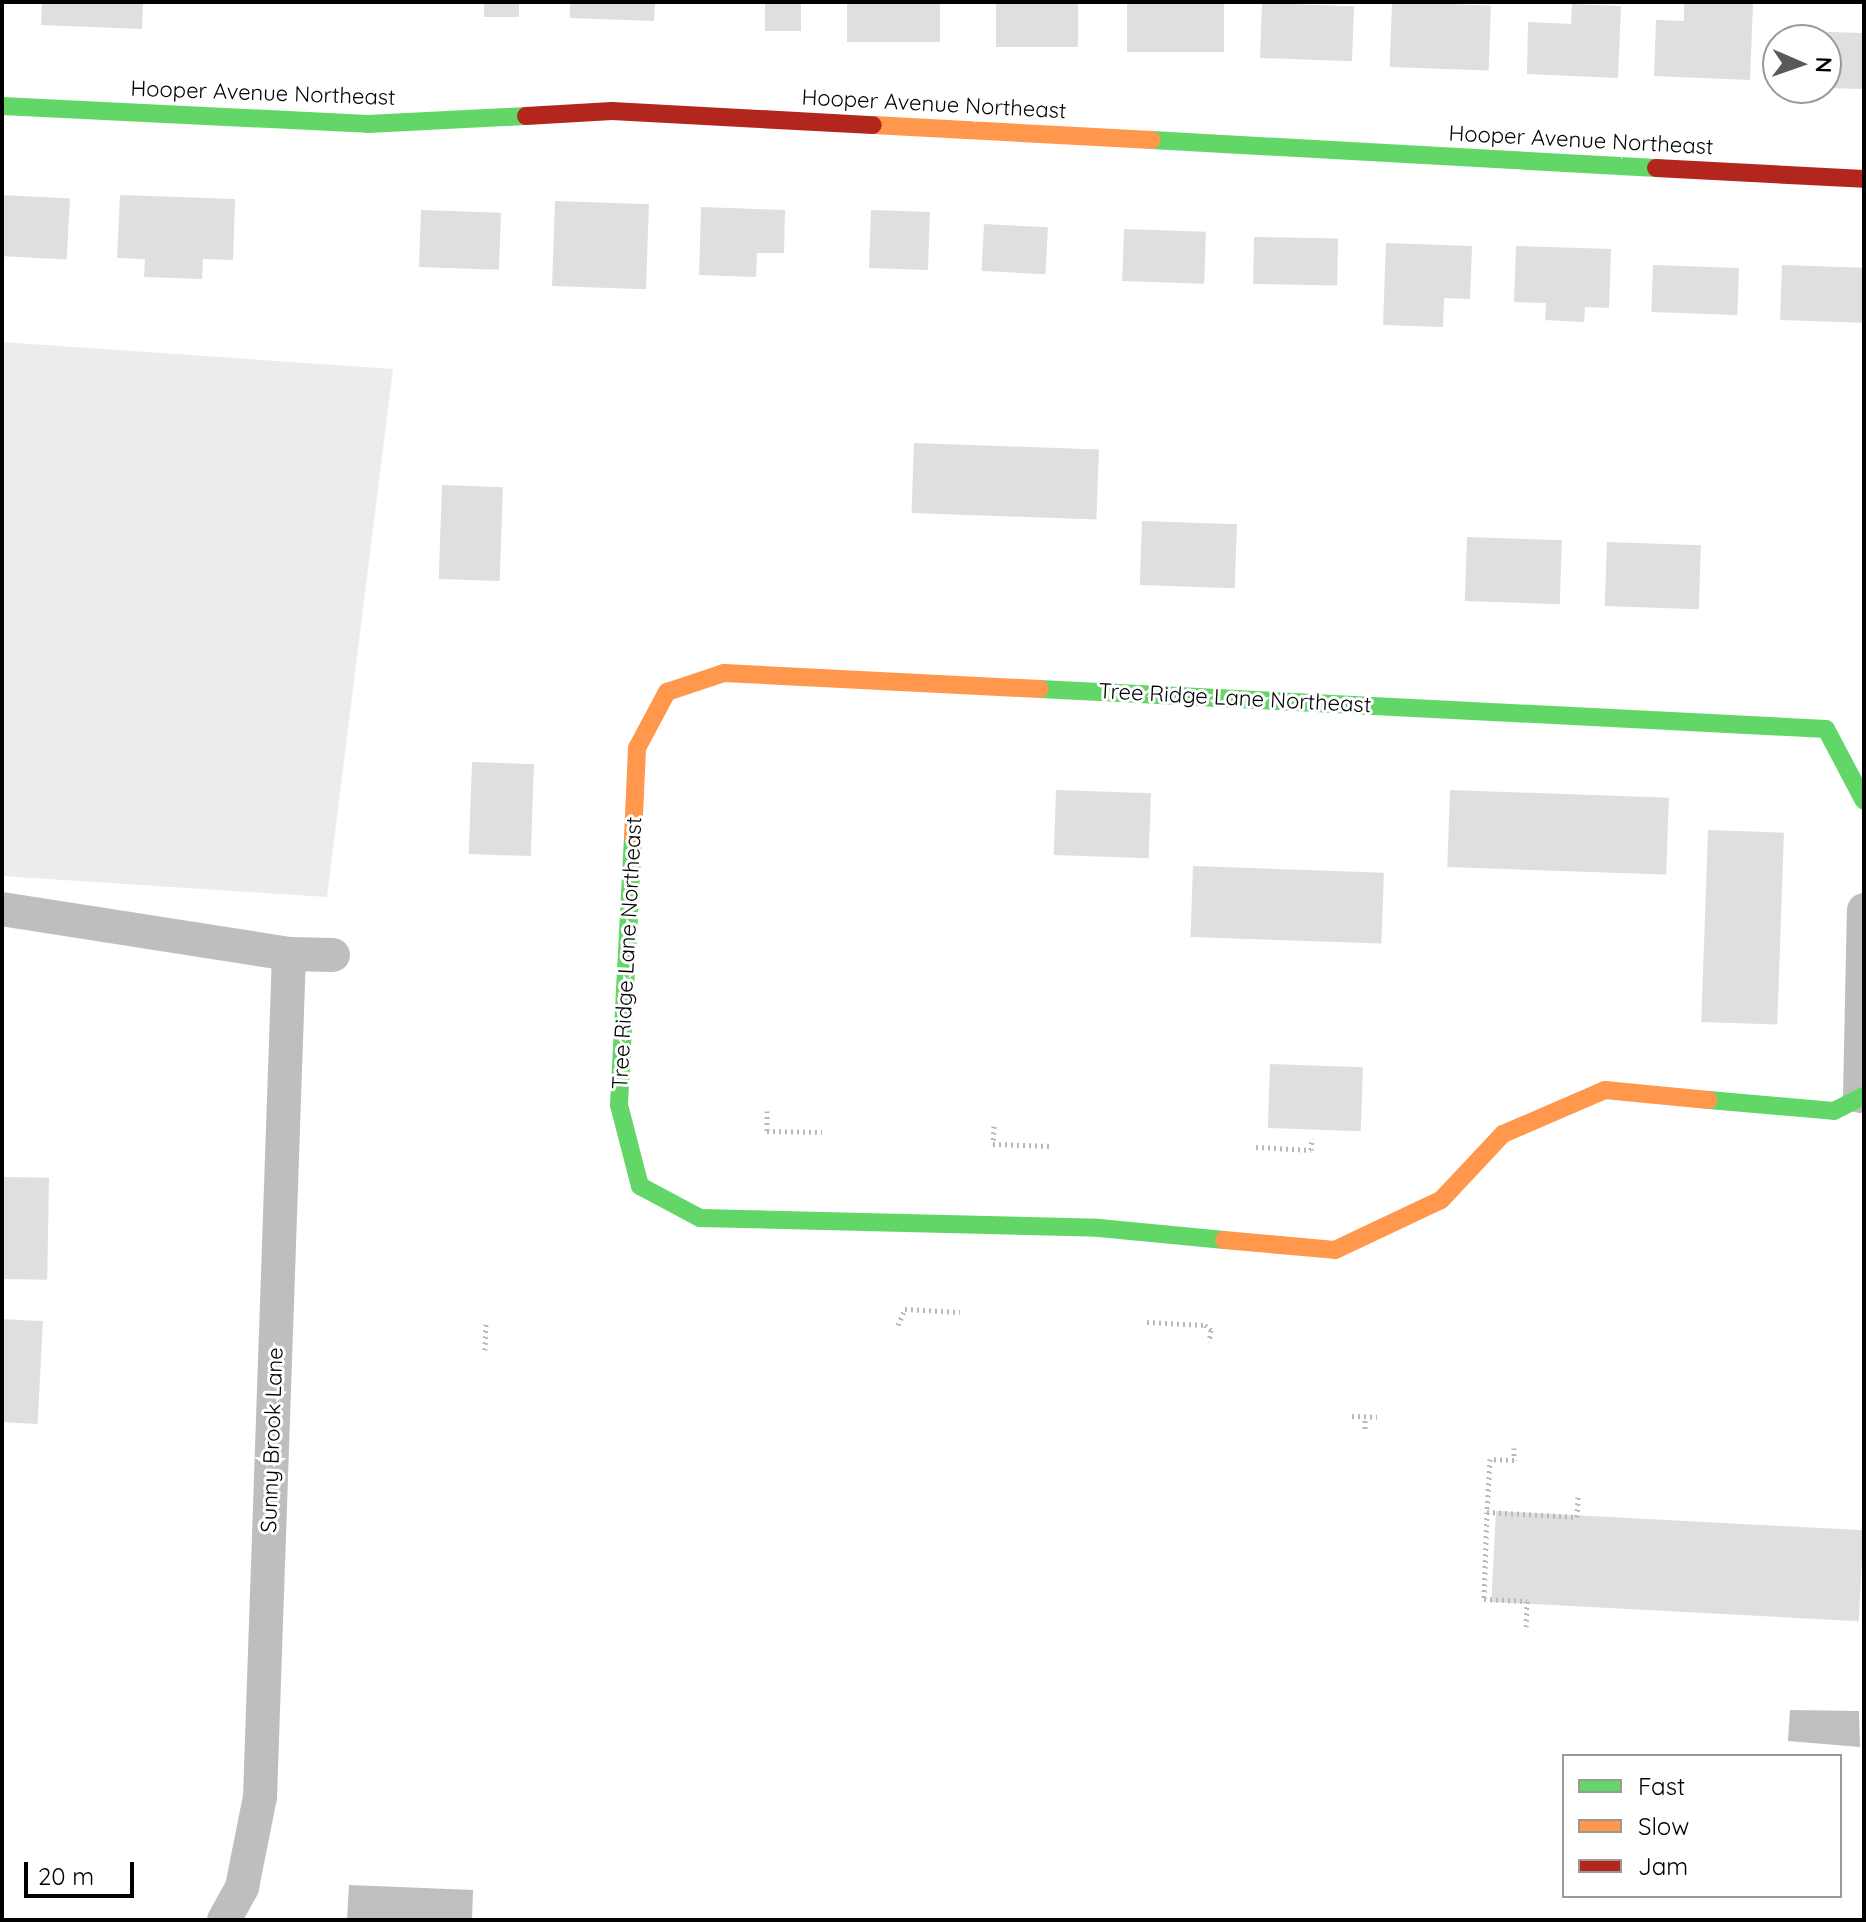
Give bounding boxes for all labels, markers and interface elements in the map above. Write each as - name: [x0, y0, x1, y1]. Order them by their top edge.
- north arrow: [1762, 24, 1842, 104]
- text: N: [1810, 56, 1838, 73]
- street label: Hooper Avenue Northeast: [130, 75, 396, 111]
- street label: Hooper Avenue Northeast: [801, 84, 1067, 124]
- street label: Hooper Avenue Northeast: [1448, 120, 1714, 160]
- street label: Tree Ridge Lane Northeast: [1098, 678, 1372, 718]
- street label: Tree Ridge Lane Northeast: [607, 816, 647, 1090]
- street label: Sunny Brook Lane: [256, 1347, 288, 1533]
- legend: [1562, 1754, 1842, 1898]
- text: Fast: [1638, 1771, 1685, 1801]
- text: Slow: [1638, 1811, 1689, 1841]
- scale bar: [28, 1846, 138, 1896]
- text: Jam: [1638, 1851, 1688, 1881]
- text: 20 m: [38, 1861, 94, 1891]

